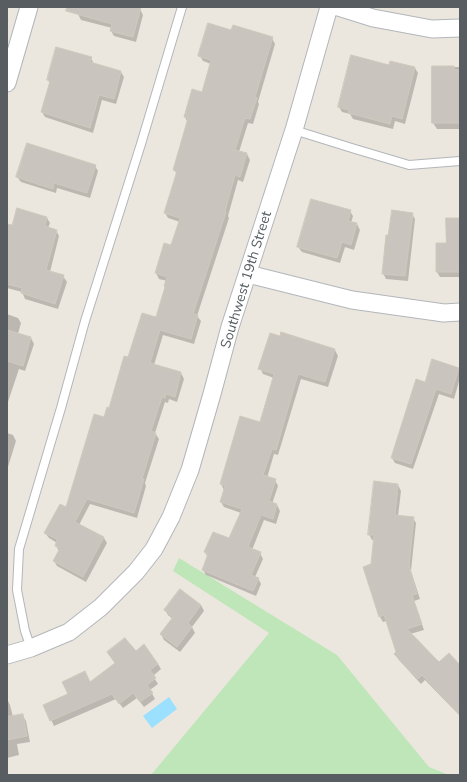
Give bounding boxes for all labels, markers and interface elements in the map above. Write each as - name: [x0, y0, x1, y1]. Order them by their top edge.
- street label: Southwest 19th Street: [218, 209, 276, 351]

